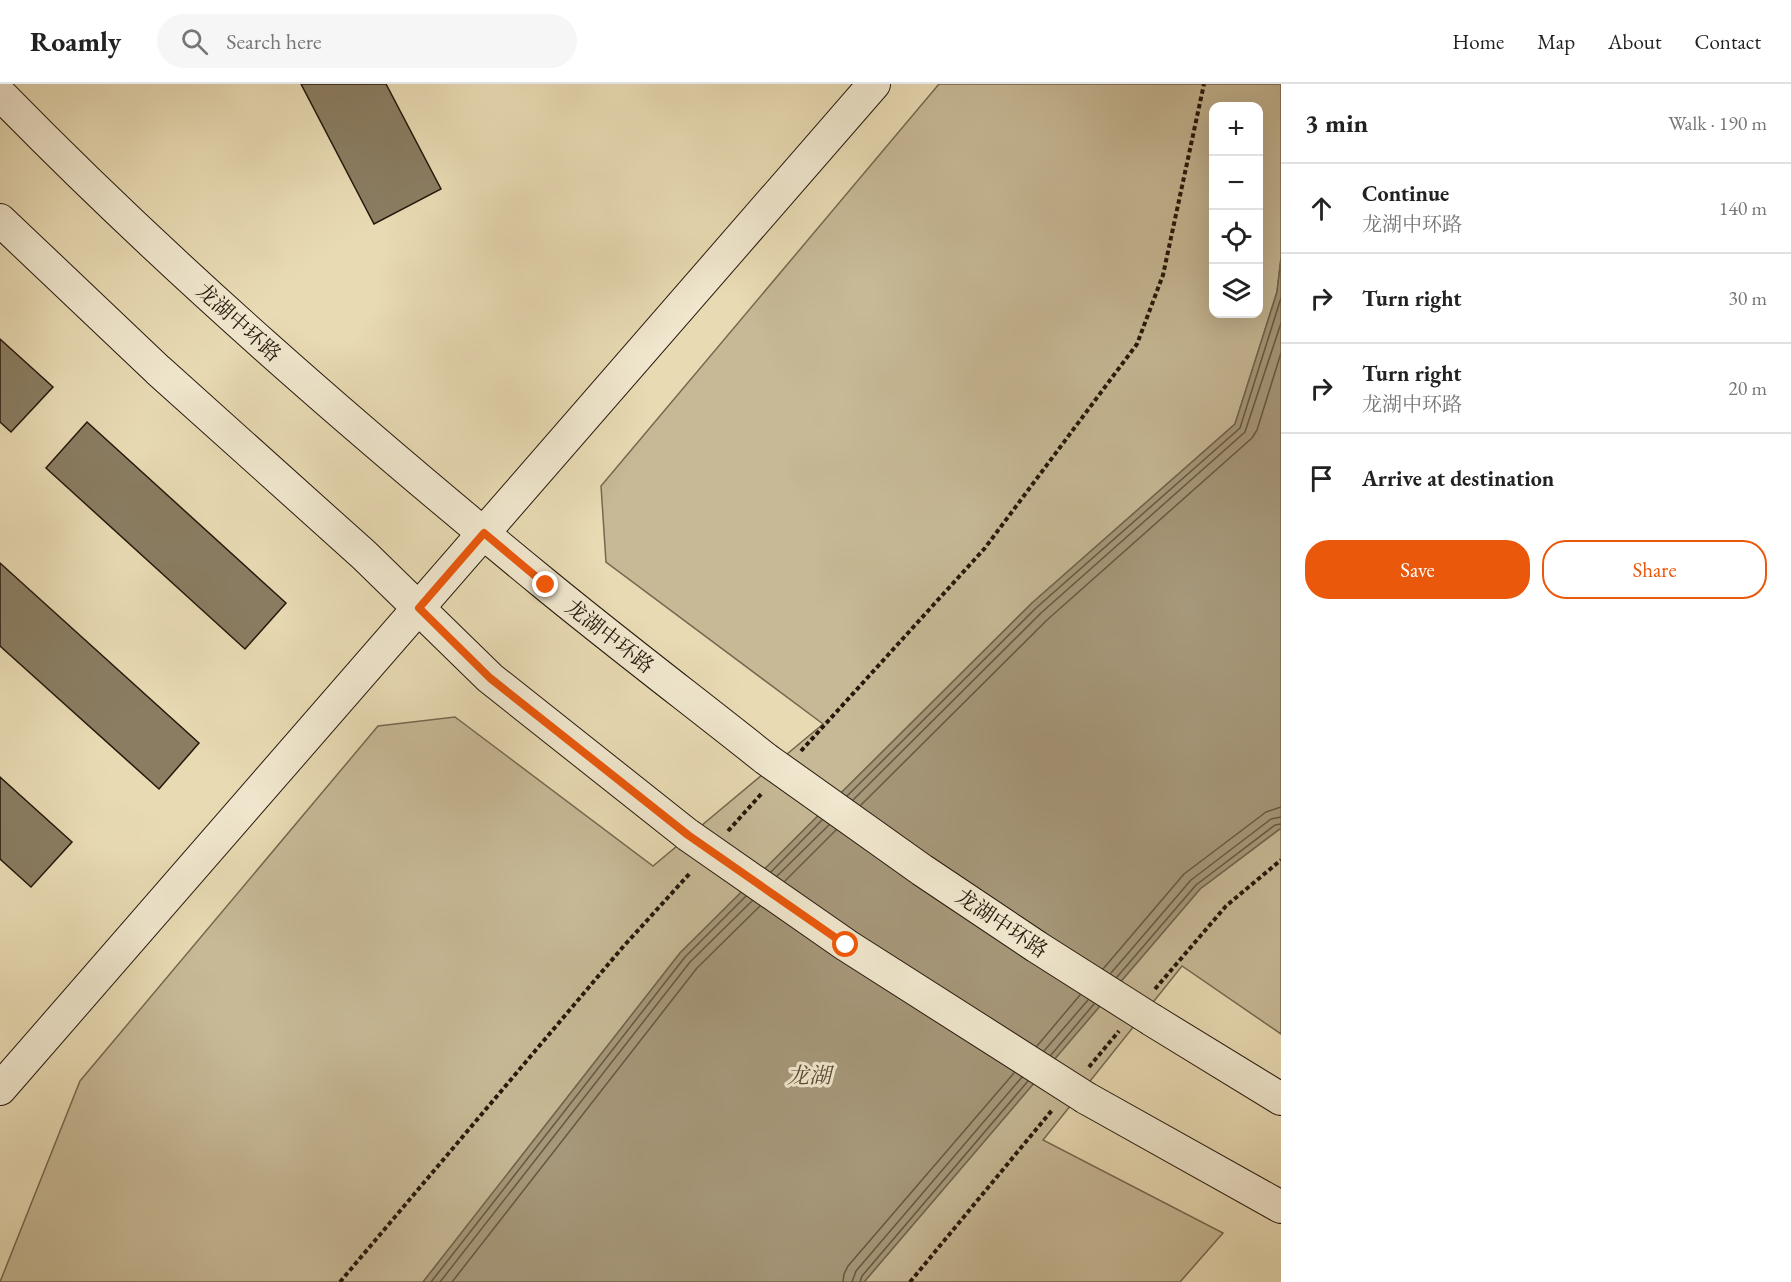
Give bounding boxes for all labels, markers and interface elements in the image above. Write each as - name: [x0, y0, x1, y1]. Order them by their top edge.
- search box: [157, 14, 577, 68]
- text: Roamly: [30, 23, 121, 59]
- icon: search: [178, 25, 211, 58]
- text: Search here: [226, 27, 322, 56]
- text: Home: [1452, 28, 1504, 55]
- text: Map: [1537, 28, 1575, 55]
- text: About: [1608, 28, 1661, 55]
- text: Contact: [1694, 28, 1761, 55]
- map controls: [1209, 102, 1263, 318]
- button: +: [1209, 102, 1263, 156]
- text: 3 min: [1305, 106, 1368, 140]
- text: Walk · 190 m: [1668, 110, 1767, 136]
- button: −: [1209, 156, 1263, 210]
- text: Continue: [1362, 179, 1449, 208]
- icon: ahead: [1305, 192, 1338, 225]
- text: 140 m: [1719, 195, 1767, 221]
- button: locate: [1209, 210, 1263, 264]
- text: 龙湖中环路: [1362, 211, 1462, 237]
- button: layers: [1209, 264, 1263, 318]
- street label: 龙湖中环路: [191, 277, 287, 367]
- icon: right: [1305, 282, 1338, 315]
- text: Turn right: [1362, 284, 1461, 313]
- text: 30 m: [1728, 285, 1767, 311]
- text: Turn right: [1362, 359, 1461, 388]
- icon: right: [1305, 372, 1338, 405]
- text: 20 m: [1728, 375, 1767, 401]
- text: 龙湖中环路: [1362, 391, 1462, 417]
- icon: arrive: [1305, 462, 1338, 495]
- text: Arrive at destination: [1362, 464, 1554, 493]
- button: Save: [1305, 540, 1530, 599]
- button: Share: [1542, 540, 1767, 599]
- route end: [532, 571, 558, 597]
- street label: 龙湖中环路: [560, 593, 660, 679]
- street label: 龙湖中环路: [951, 882, 1053, 964]
- route start: [832, 931, 858, 957]
- water label: 龙湖: [787, 1061, 835, 1090]

